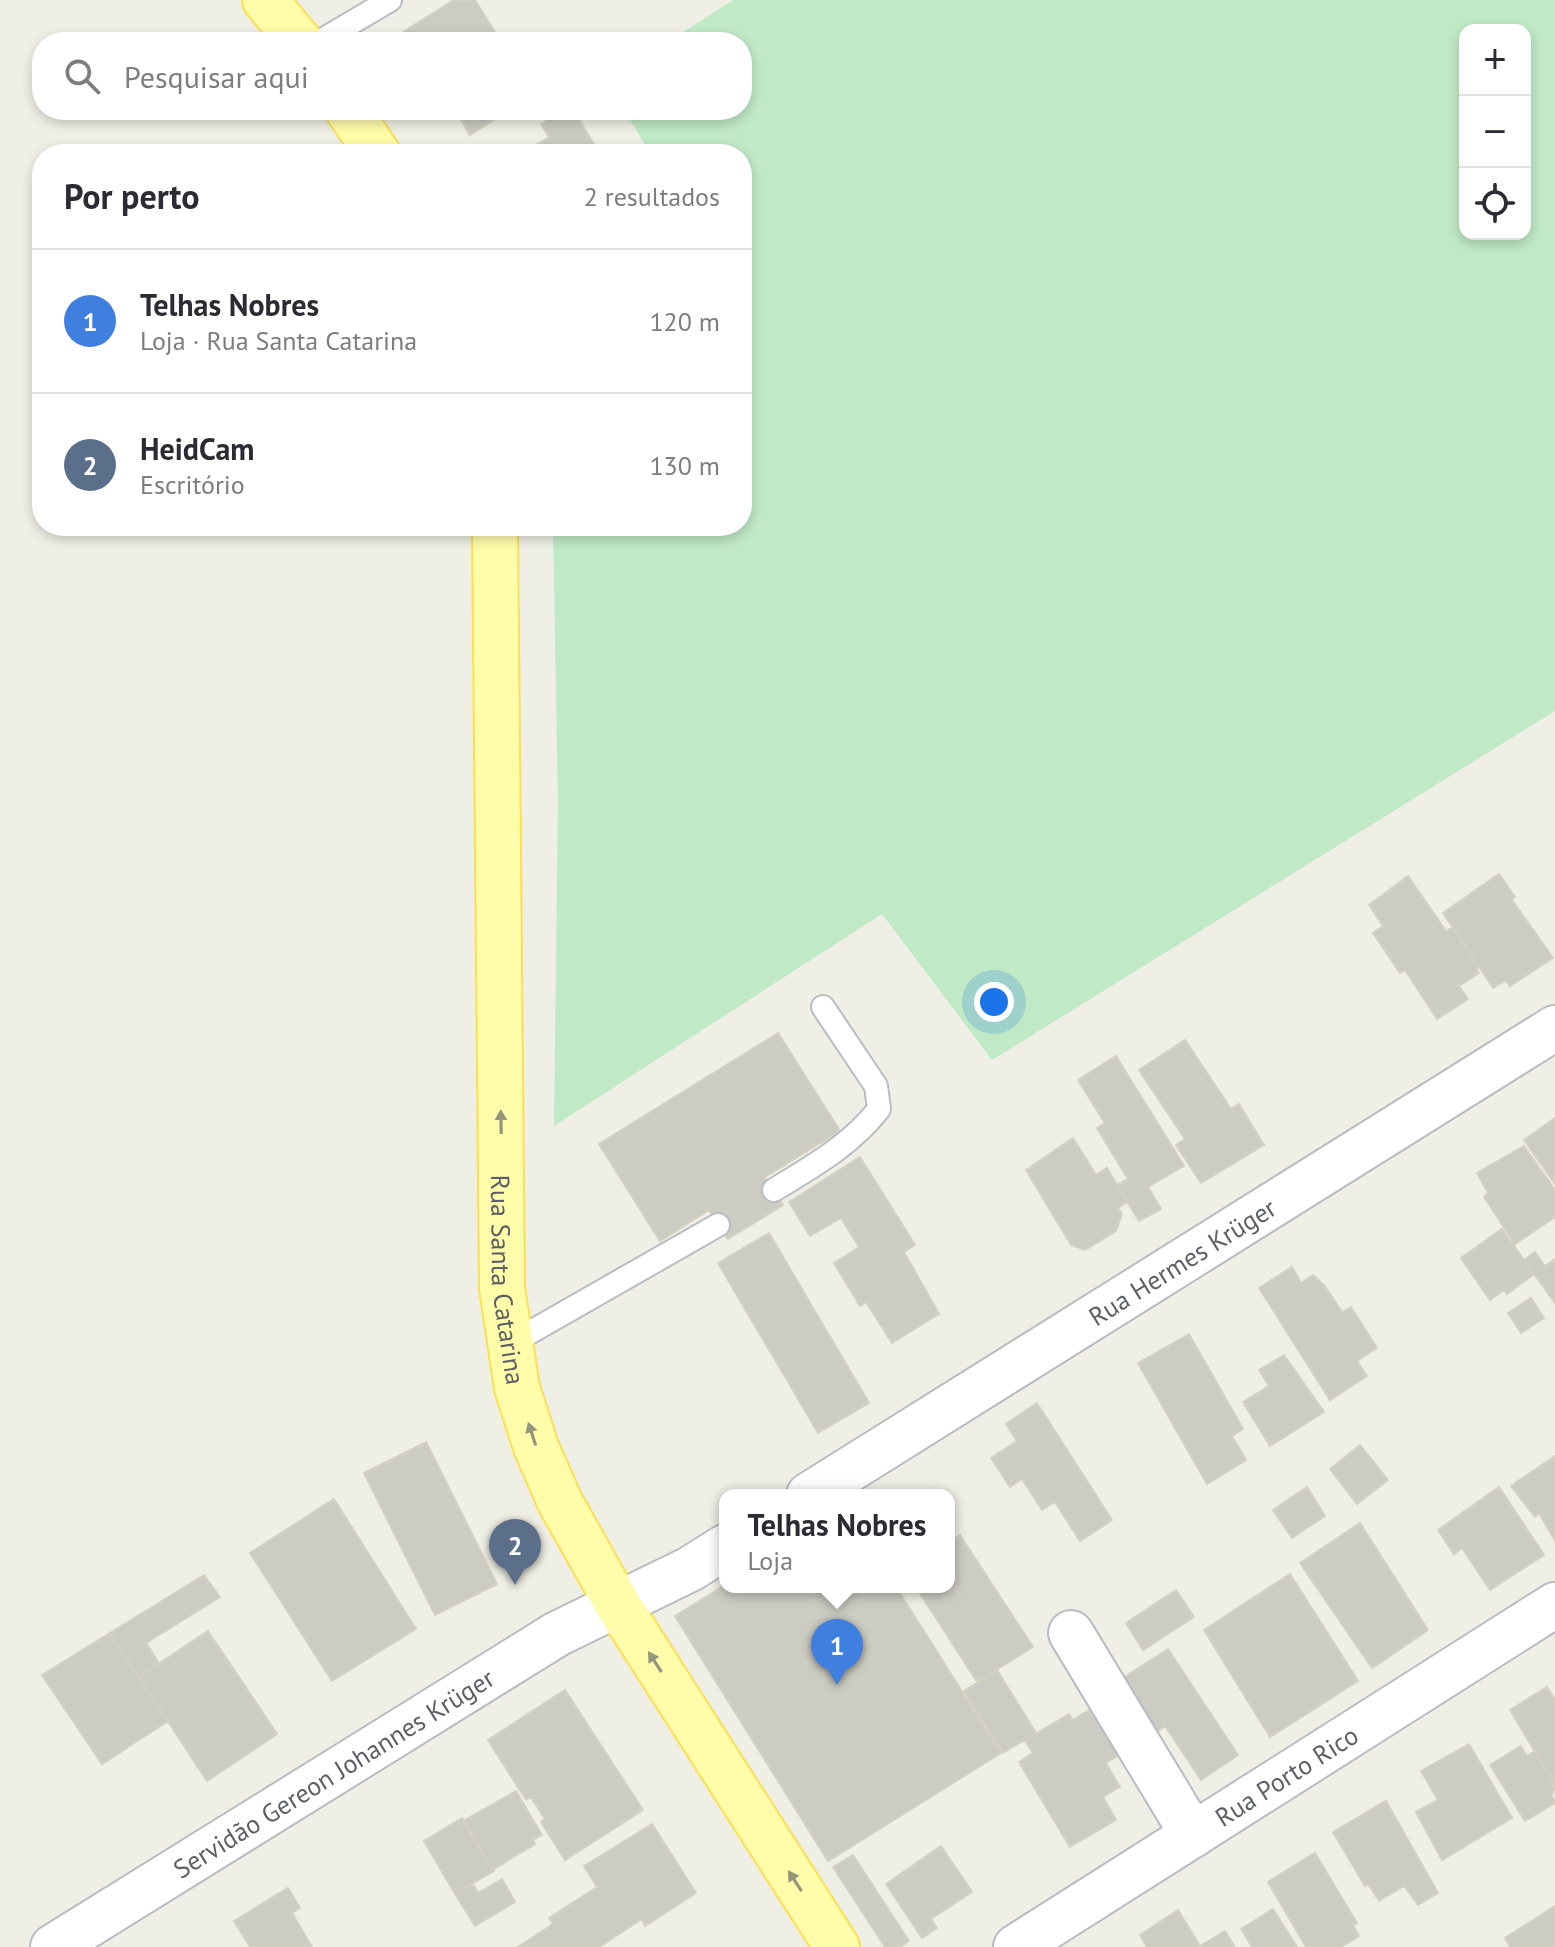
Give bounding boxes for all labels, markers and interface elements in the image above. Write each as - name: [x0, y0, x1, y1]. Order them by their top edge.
- map controls: [1459, 24, 1531, 240]
- button: +: [1459, 24, 1531, 96]
- search box: [32, 32, 752, 120]
- icon: search: [60, 54, 104, 98]
- text: Pesquisar aqui: [124, 57, 309, 96]
- button: −: [1459, 96, 1531, 168]
- button: locate: [1459, 168, 1531, 240]
- text: Por perto: [64, 174, 200, 218]
- text: 2 resultados: [584, 180, 720, 213]
- text: Telhas Nobres: [140, 285, 319, 324]
- text: 1: [83, 305, 97, 338]
- text: 120 m: [649, 305, 720, 338]
- text: Loja · Rua Santa Catarina: [140, 324, 417, 357]
- text: HeidCam: [140, 429, 254, 468]
- text: 2: [83, 449, 97, 482]
- text: 130 m: [649, 449, 720, 482]
- text: Escritório: [140, 468, 245, 501]
- your location: [974, 982, 1014, 1022]
- one-way arrow: [494, 1109, 507, 1134]
- street label: Rua Santa Catarina: [484, 1174, 533, 1387]
- street label: Rua Hermes Krüger: [1082, 1190, 1282, 1333]
- one-way arrow: [525, 1422, 537, 1446]
- popup: [719, 1489, 955, 1593]
- text: Telhas Nobres: [747, 1505, 927, 1544]
- pin: 2: [489, 1519, 541, 1585]
- text: Loja: [747, 1544, 793, 1577]
- pin: 1: [811, 1619, 863, 1685]
- one-way arrow: [648, 1651, 662, 1673]
- street label: Servidão Gereon Johannes Krüger: [167, 1661, 500, 1885]
- street label: Rua Porto Rico: [1208, 1718, 1364, 1833]
- one-way arrow: [788, 1870, 802, 1892]

